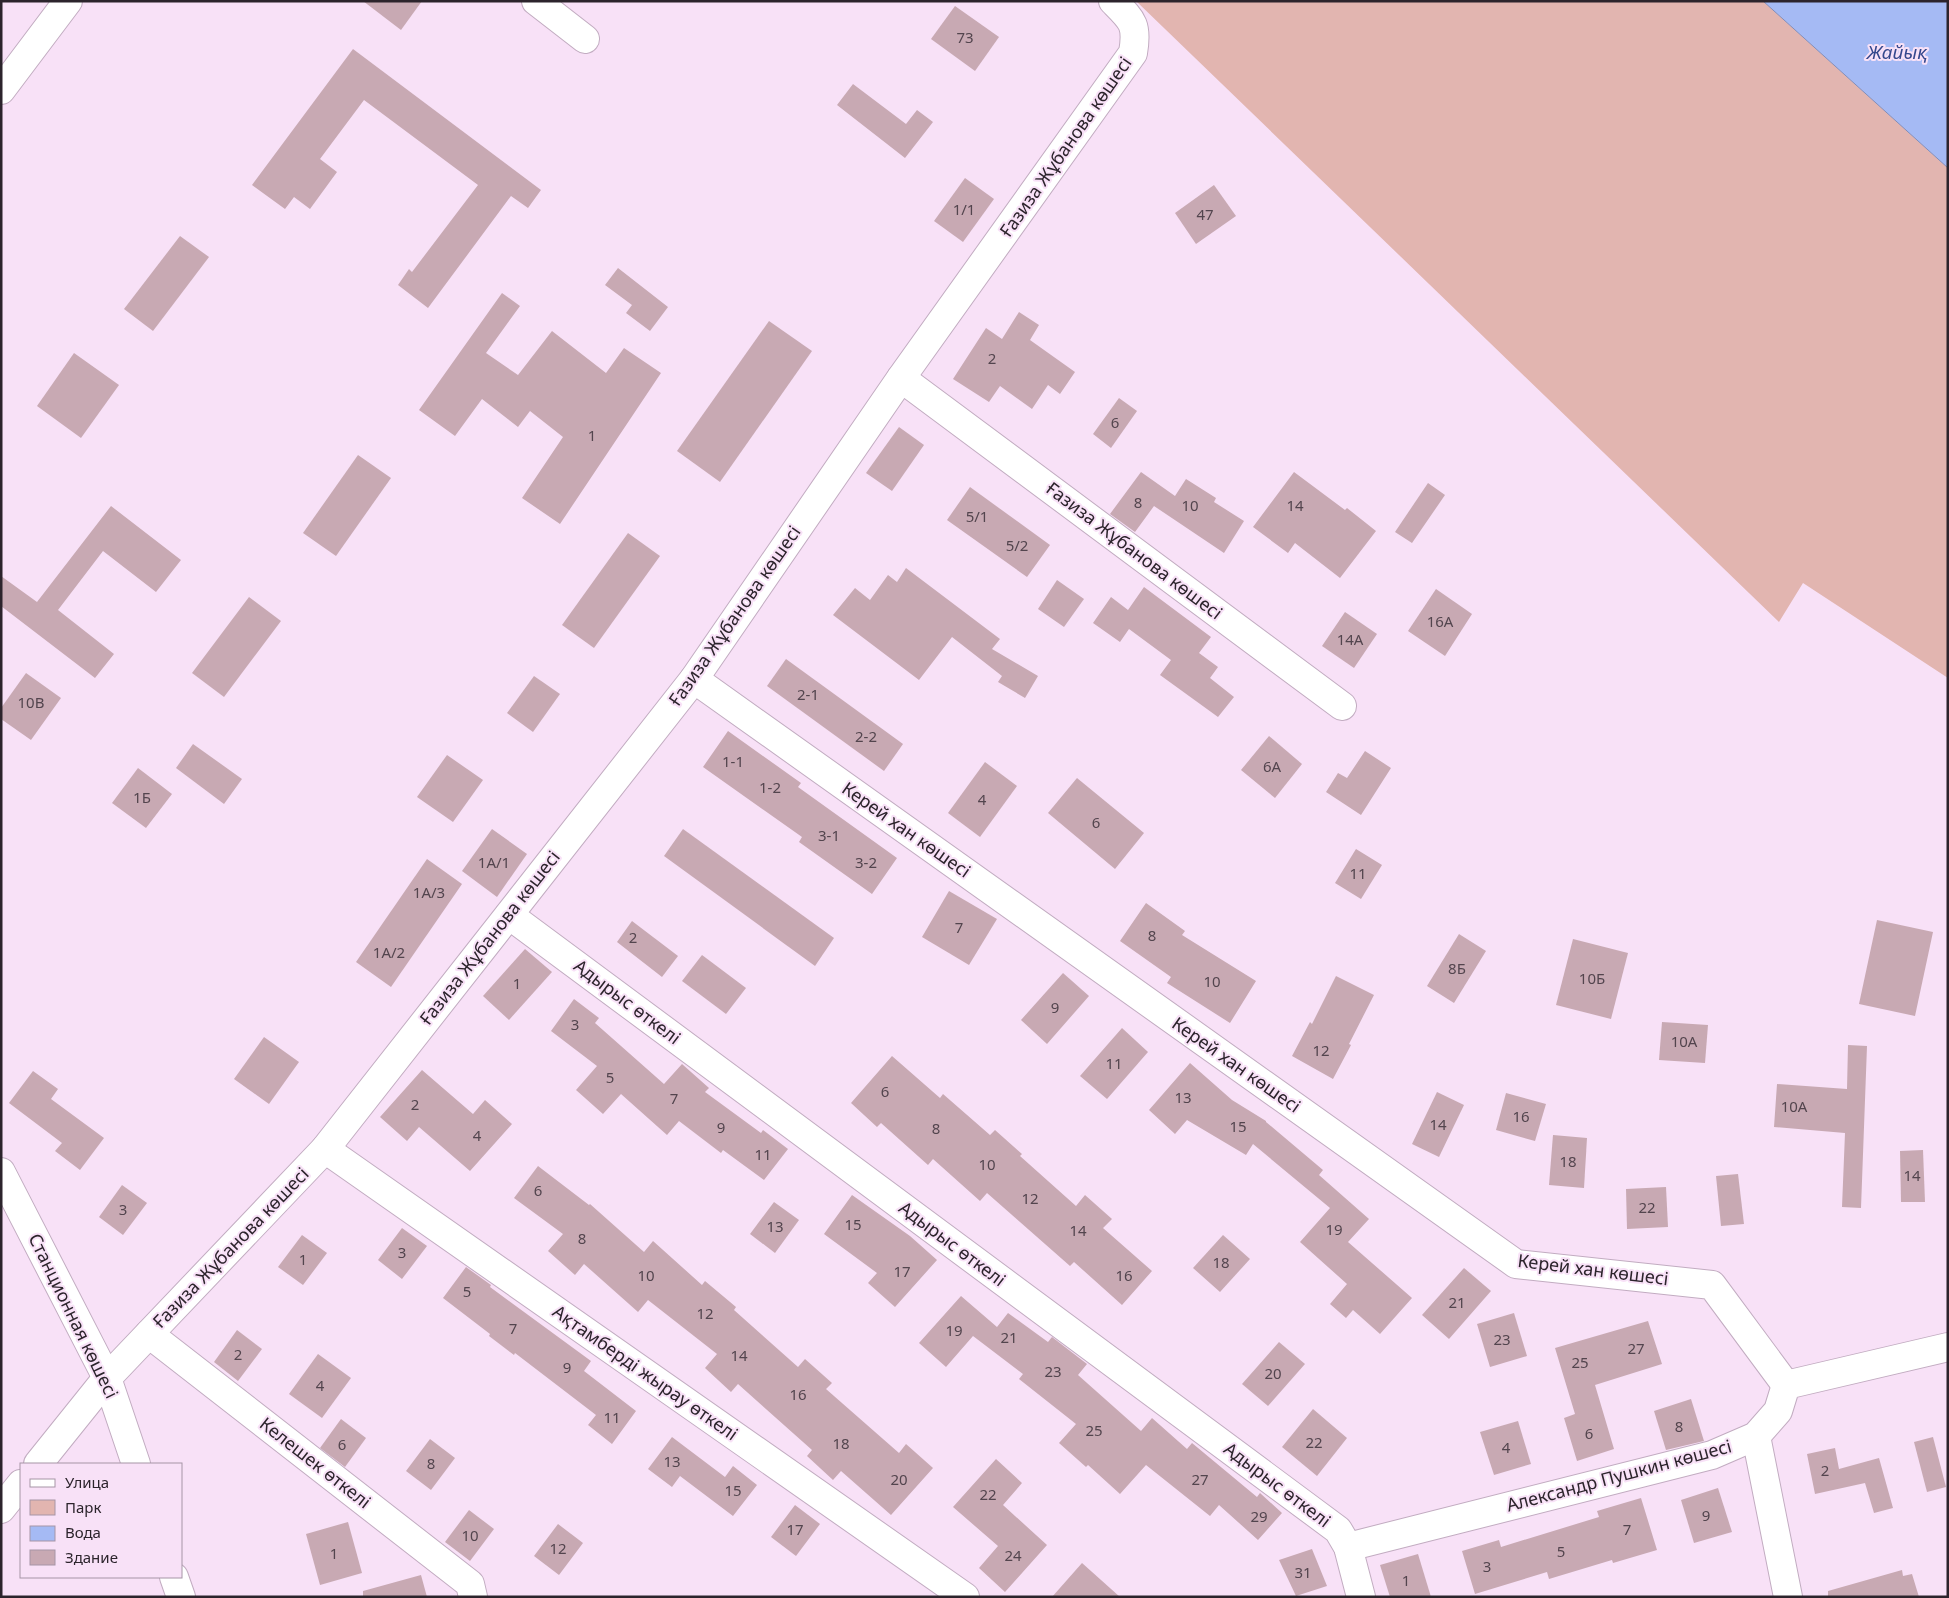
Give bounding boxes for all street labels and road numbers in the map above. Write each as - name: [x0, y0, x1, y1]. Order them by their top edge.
- street label: Ғазиза Жұбанова көшесі: [994, 52, 1137, 241]
- street label: Ғазиза Жұбанова көшесі: [1042, 476, 1228, 624]
- street label: Ғазиза Жұбанова көшесі: [663, 521, 806, 710]
- street label: Керей хан көшесі: [838, 776, 976, 883]
- street label: Ғазиза Жұбанова көшесі: [414, 845, 565, 1029]
- street label: Адырыс өткелі: [569, 953, 686, 1049]
- street label: Керей хан көшесі: [1168, 1011, 1306, 1118]
- street label: Ғазиза Жұбанова көшесі: [147, 1162, 313, 1333]
- street label: Адырыс өткелі: [894, 1195, 1011, 1291]
- street label: Станционная көшесі: [24, 1229, 124, 1402]
- street label: Керей хан көшесі: [1516, 1248, 1670, 1290]
- street label: Ақтамберді жырау өткелі: [548, 1299, 743, 1445]
- street label: Келешек өткелі: [255, 1411, 376, 1513]
- street label: Александр Пушкин көшесі: [1503, 1433, 1734, 1517]
- street label: Адырыс өткелі: [1219, 1436, 1336, 1532]

